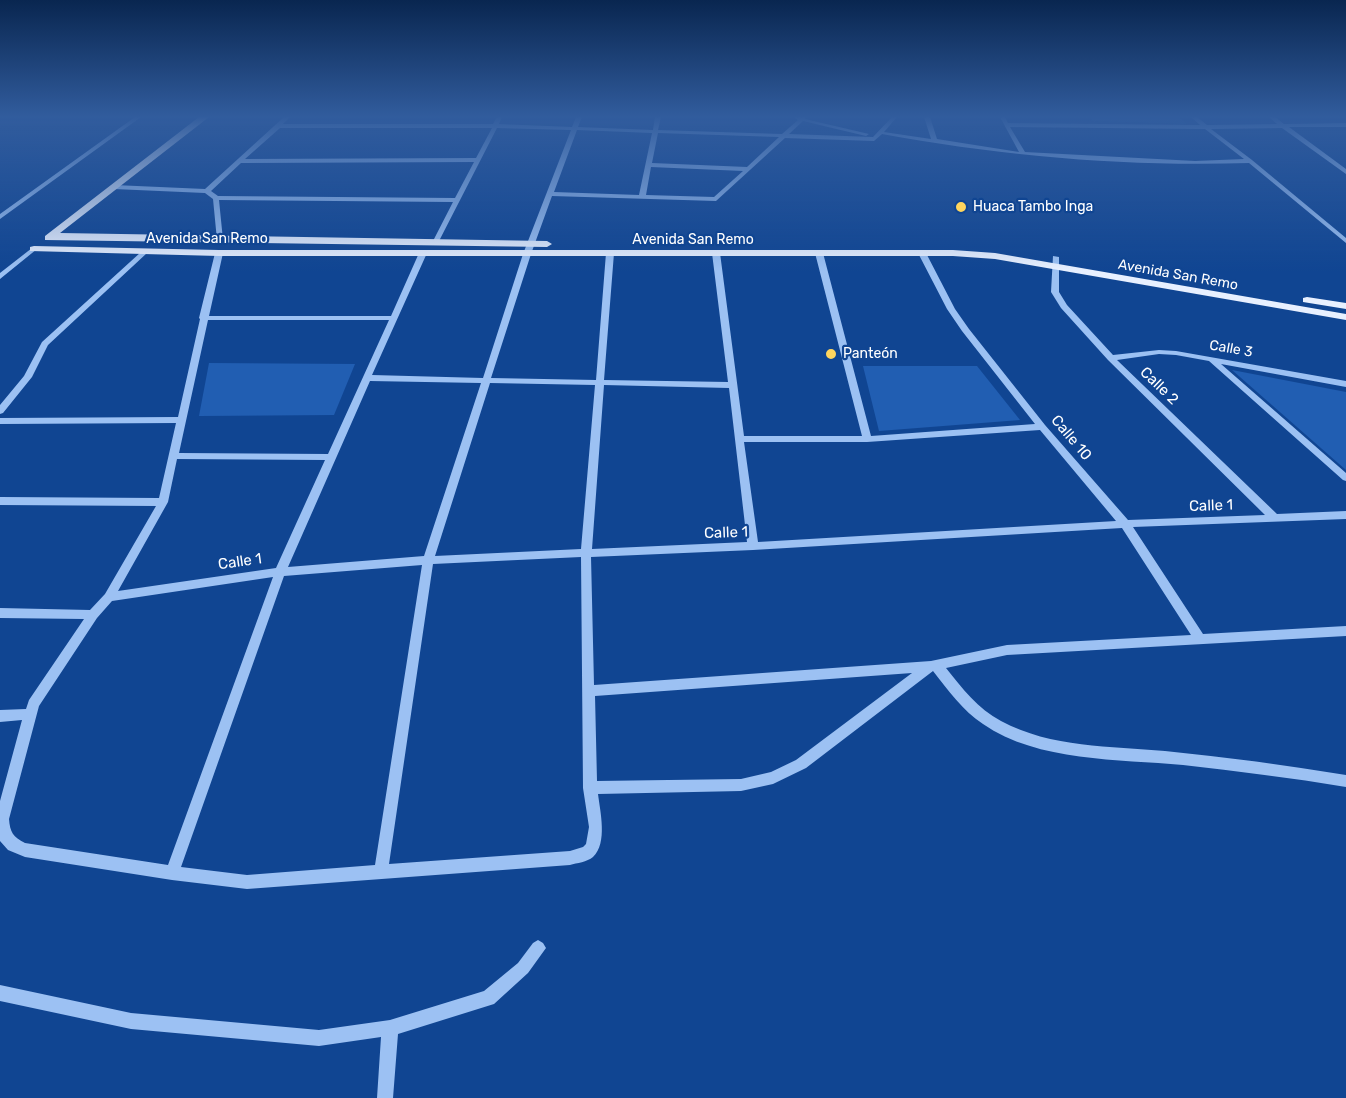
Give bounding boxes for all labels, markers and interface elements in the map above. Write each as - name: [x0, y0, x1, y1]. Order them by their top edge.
- place label: Huaca Tambo Inga: [973, 199, 1093, 215]
- marker: Huaca Tambo Inga: [954, 200, 968, 214]
- street label: Avenida San Remo: [146, 231, 268, 247]
- street label: Avenida San Remo: [632, 232, 754, 248]
- street label: Avenida San Remo: [1117, 256, 1239, 294]
- street label: Calle 3: [1208, 337, 1254, 361]
- place label: Panteón: [843, 346, 898, 362]
- marker: Panteón: [824, 347, 838, 361]
- street label: Calle 2: [1136, 363, 1182, 409]
- street label: Calle 10: [1047, 412, 1095, 464]
- street label: Calle 1: [1189, 496, 1233, 516]
- street label: Calle 1: [704, 523, 748, 543]
- street label: Calle 1: [217, 550, 263, 574]

